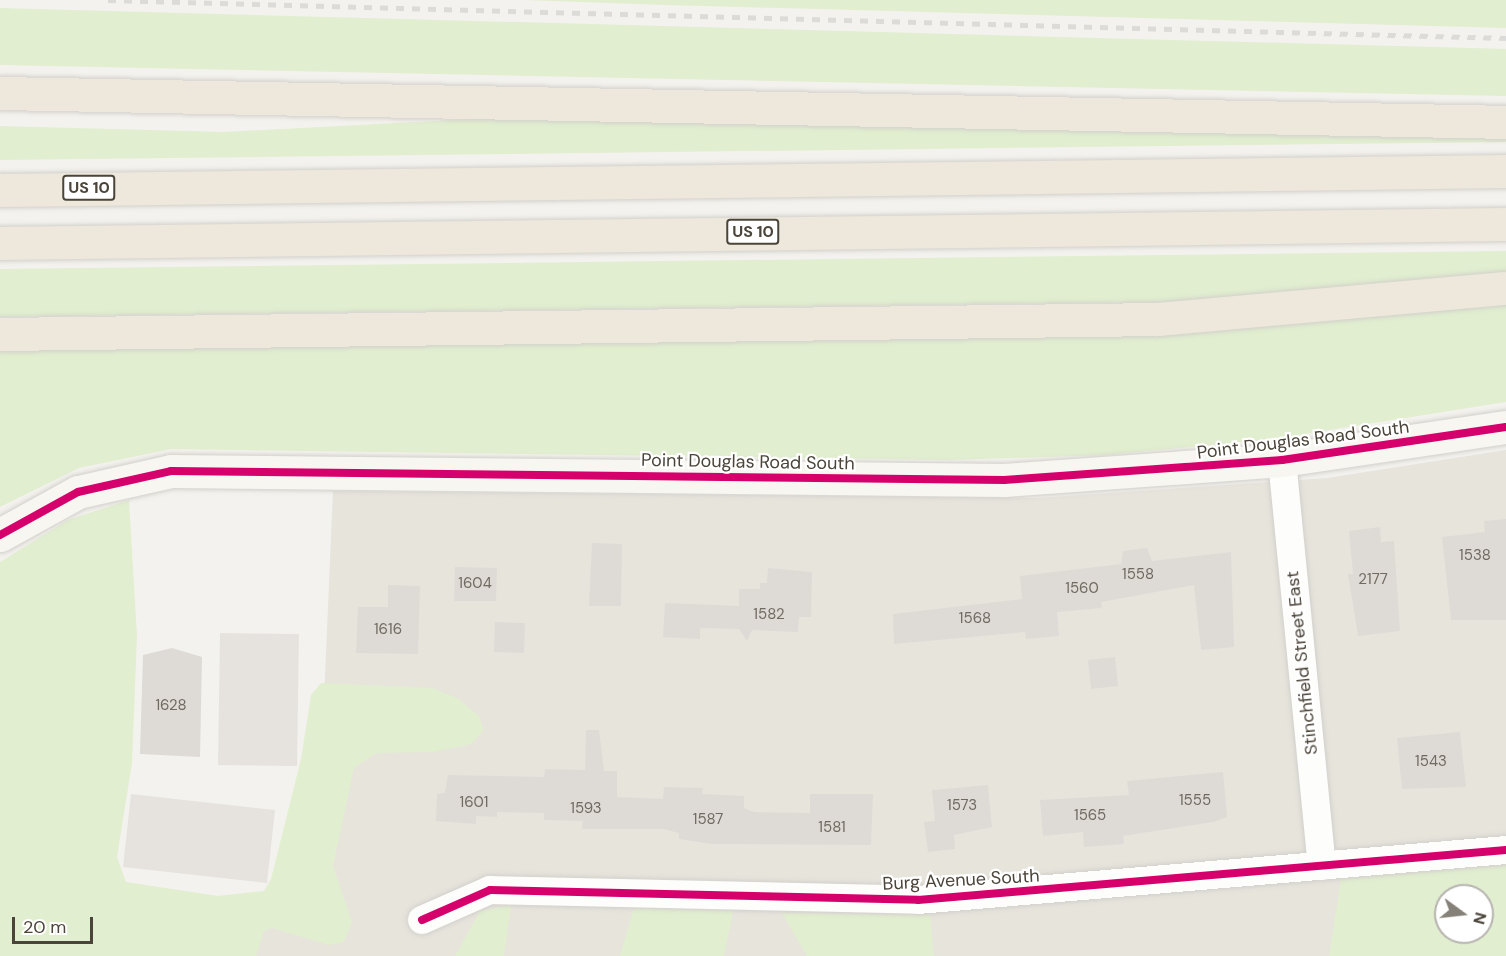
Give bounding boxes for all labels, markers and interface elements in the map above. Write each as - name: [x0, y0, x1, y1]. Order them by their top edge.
- road number: US 10: [62, 175, 116, 201]
- road number: US 10: [726, 219, 780, 245]
- street label: Point Douglas Road South: [1196, 416, 1410, 464]
- street label: Point Douglas Road South: [641, 449, 855, 475]
- house number: 1538: [1459, 547, 1491, 565]
- house number: 1558: [1122, 566, 1154, 584]
- street label: Stinchfield Street East: [1282, 570, 1322, 756]
- house number: 2177: [1358, 571, 1388, 589]
- house number: 1604: [458, 575, 492, 593]
- house number: 1560: [1065, 580, 1099, 598]
- house number: 1582: [753, 606, 785, 624]
- house number: 1568: [959, 610, 991, 628]
- house number: 1616: [374, 621, 402, 639]
- house number: 1628: [155, 697, 187, 715]
- house number: 1543: [1415, 753, 1447, 771]
- house number: 1555: [1179, 792, 1211, 810]
- house number: 1601: [459, 794, 489, 812]
- house number: 1573: [947, 797, 977, 815]
- house number: 1593: [570, 800, 602, 818]
- house number: 1565: [1074, 807, 1106, 825]
- house number: 1587: [693, 811, 723, 829]
- house number: 1581: [818, 819, 846, 837]
- street label: Burg Avenue South: [882, 865, 1040, 895]
- north arrow: [1434, 884, 1494, 944]
- scale bar: [15, 905, 96, 943]
- text: N: [1468, 910, 1492, 927]
- text: 20 m: [23, 915, 66, 939]

